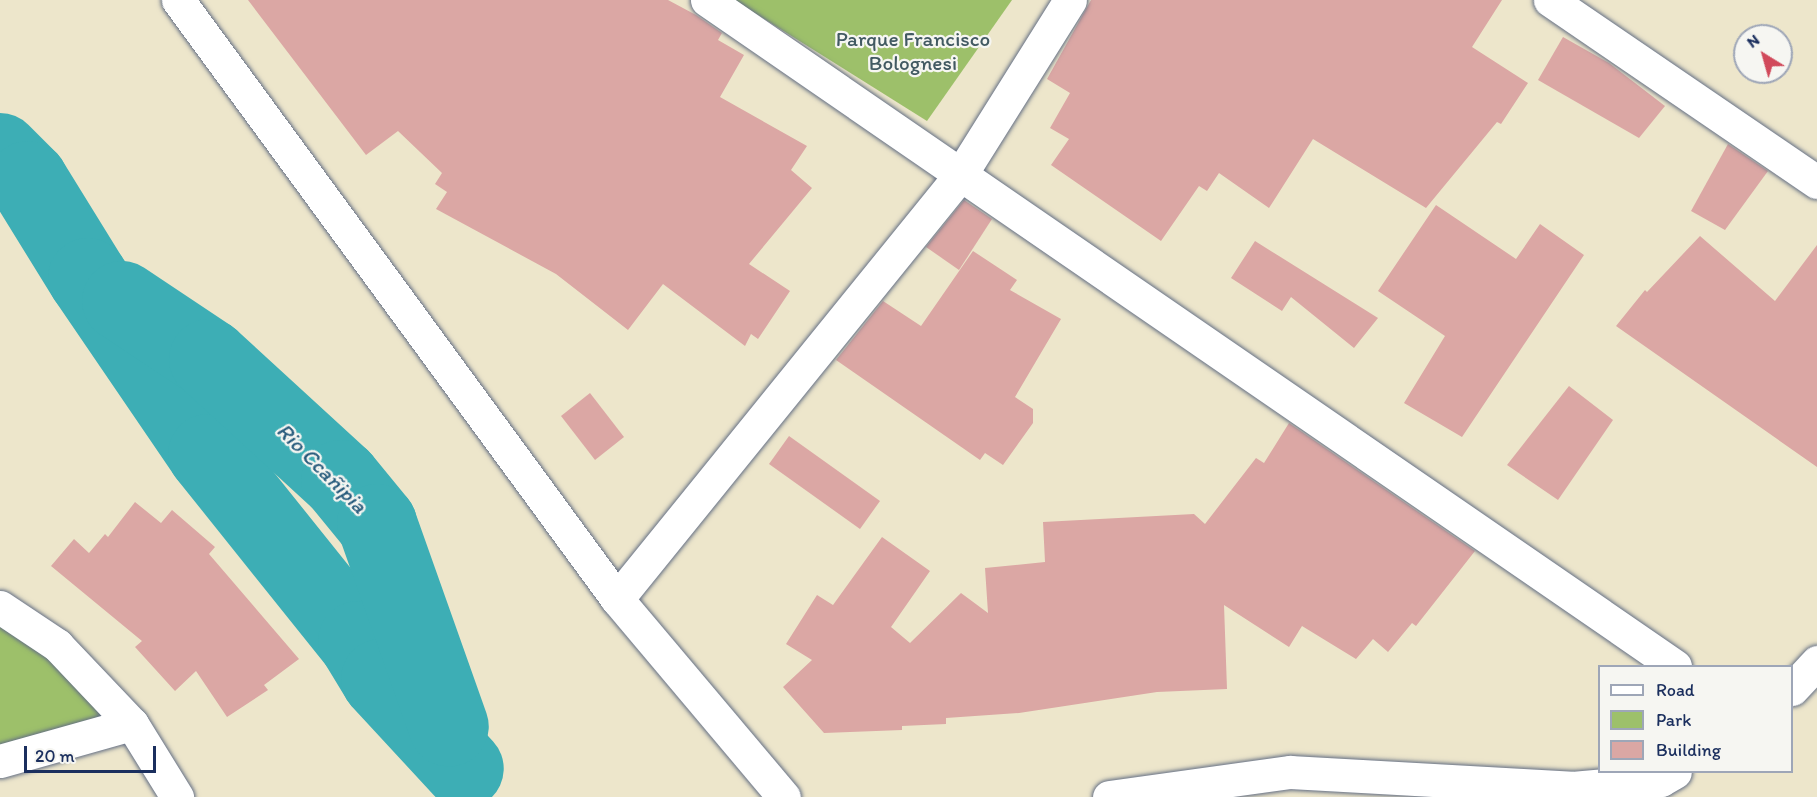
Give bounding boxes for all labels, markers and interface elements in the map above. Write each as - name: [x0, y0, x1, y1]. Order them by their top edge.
- north arrow: [1733, 24, 1793, 84]
- park label: Parque Francisco Bolognesi: [836, 26, 990, 76]
- text: N: [1743, 30, 1763, 52]
- water label: Rio Ccañipia: [271, 417, 373, 519]
- legend: [1598, 665, 1793, 773]
- text: Road: [1656, 679, 1695, 701]
- text: Park: [1656, 709, 1691, 731]
- scale bar: [27, 734, 159, 772]
- text: Building: [1656, 739, 1721, 761]
- text: 20 m: [35, 745, 75, 767]

